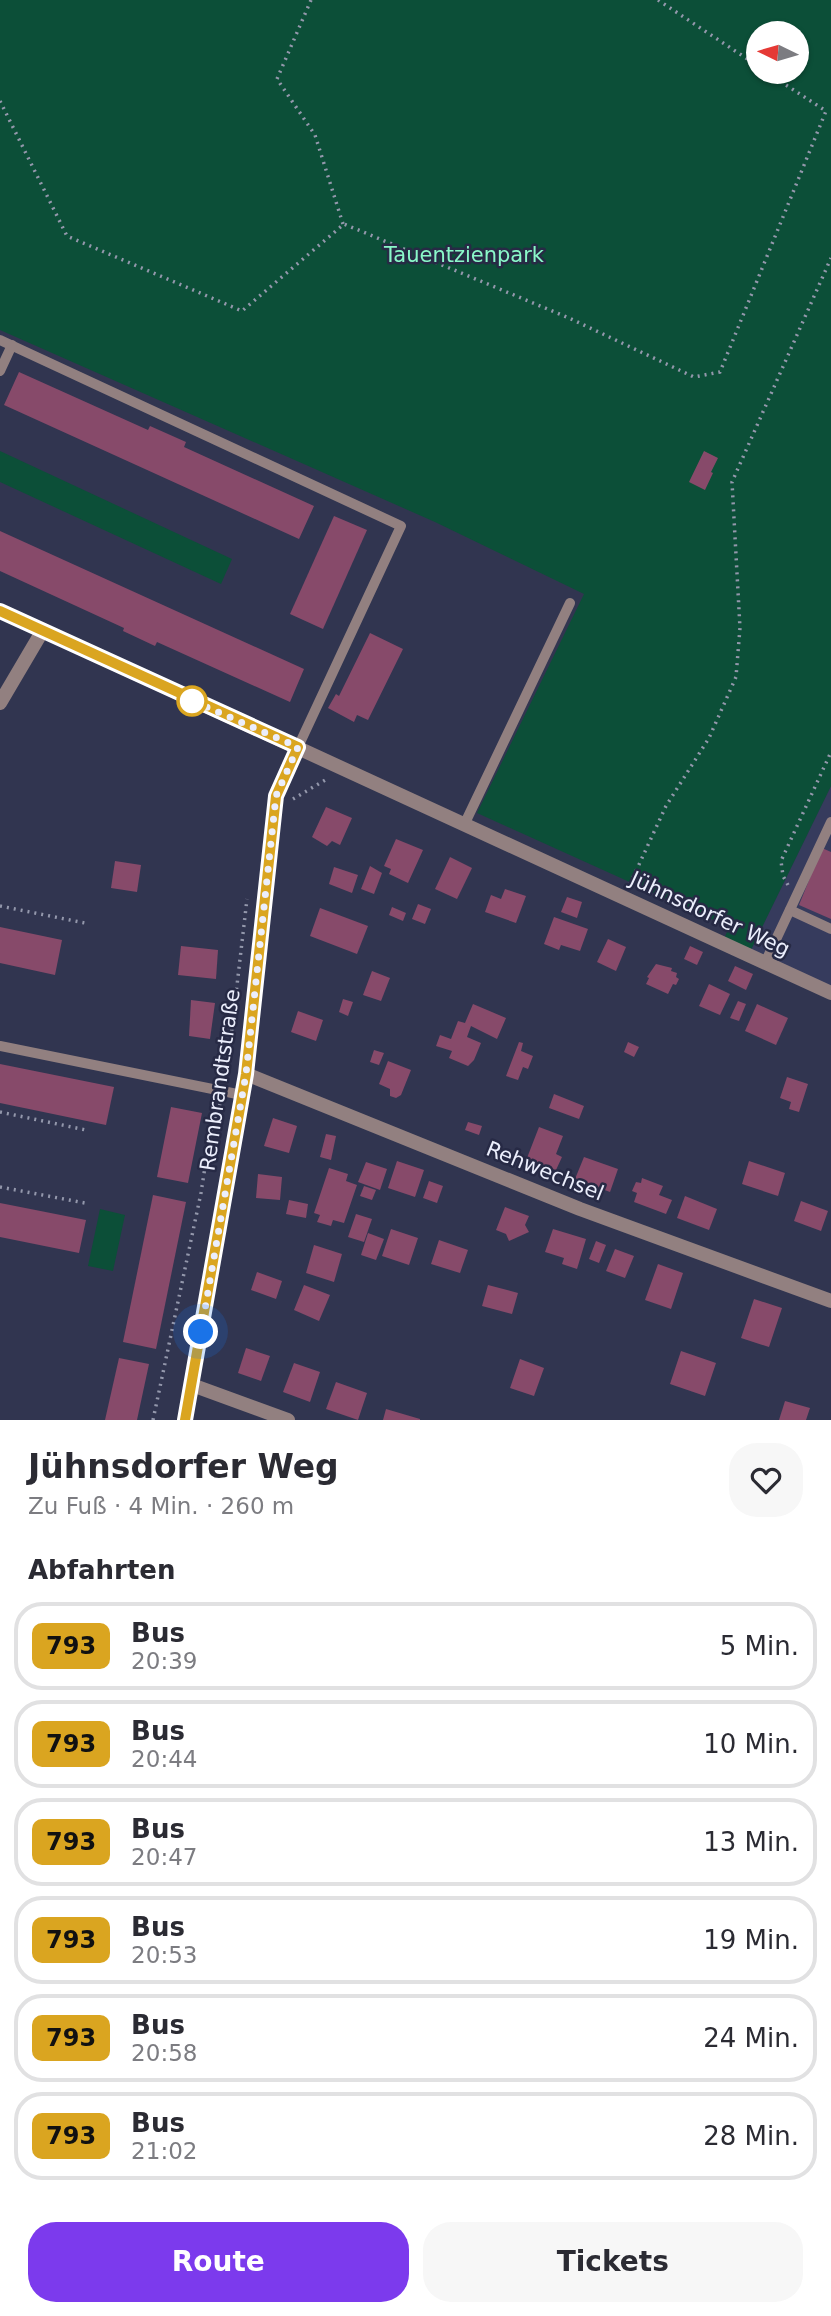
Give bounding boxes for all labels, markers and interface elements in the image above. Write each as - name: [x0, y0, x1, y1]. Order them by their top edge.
- north arrow: [746, 21, 808, 84]
- map controls: [746, 21, 809, 84]
- park label: Tauentzienpark: [383, 243, 545, 267]
- unlabelled marker: [177, 686, 207, 716]
- street label: Jühnsdorfer Weg: [625, 866, 794, 961]
- street label: Rembrandtstraße: [195, 987, 245, 1173]
- street label: Rehwechsel: [483, 1137, 607, 1205]
- your location: [183, 1314, 218, 1349]
- button: heart: [729, 1443, 803, 1517]
- text: Jühnsdorfer Weg: [28, 1447, 339, 1486]
- text: Zu Fuß · 4 Min. · 260 m: [28, 1493, 294, 1519]
- text: Abfahrten: [28, 1555, 176, 1585]
- text: Bus: [131, 1618, 185, 1648]
- text: 5 Min.: [720, 1631, 799, 1661]
- text: 793: [46, 1632, 96, 1660]
- text: 20:39: [131, 1648, 197, 1674]
- text: Bus: [131, 1716, 185, 1746]
- text: 10 Min.: [703, 1729, 799, 1759]
- text: 793: [46, 1730, 96, 1758]
- text: 20:44: [131, 1746, 197, 1772]
- text: Bus: [131, 1814, 185, 1844]
- text: 13 Min.: [703, 1827, 799, 1857]
- text: 793: [46, 1828, 96, 1856]
- text: 20:47: [131, 1844, 197, 1870]
- text: Bus: [131, 1912, 185, 1942]
- text: 19 Min.: [703, 1925, 799, 1955]
- text: 793: [46, 1926, 96, 1954]
- text: 20:53: [131, 1942, 197, 1968]
- text: Bus: [131, 2010, 185, 2040]
- text: 24 Min.: [703, 2023, 799, 2053]
- text: 793: [46, 2024, 96, 2052]
- text: 20:58: [131, 2040, 197, 2066]
- text: Bus: [131, 2108, 185, 2138]
- text: 28 Min.: [703, 2121, 799, 2151]
- text: 793: [46, 2122, 96, 2150]
- text: 21:02: [131, 2138, 197, 2164]
- button: Route: [28, 2222, 409, 2302]
- button: Tickets: [423, 2222, 803, 2302]

